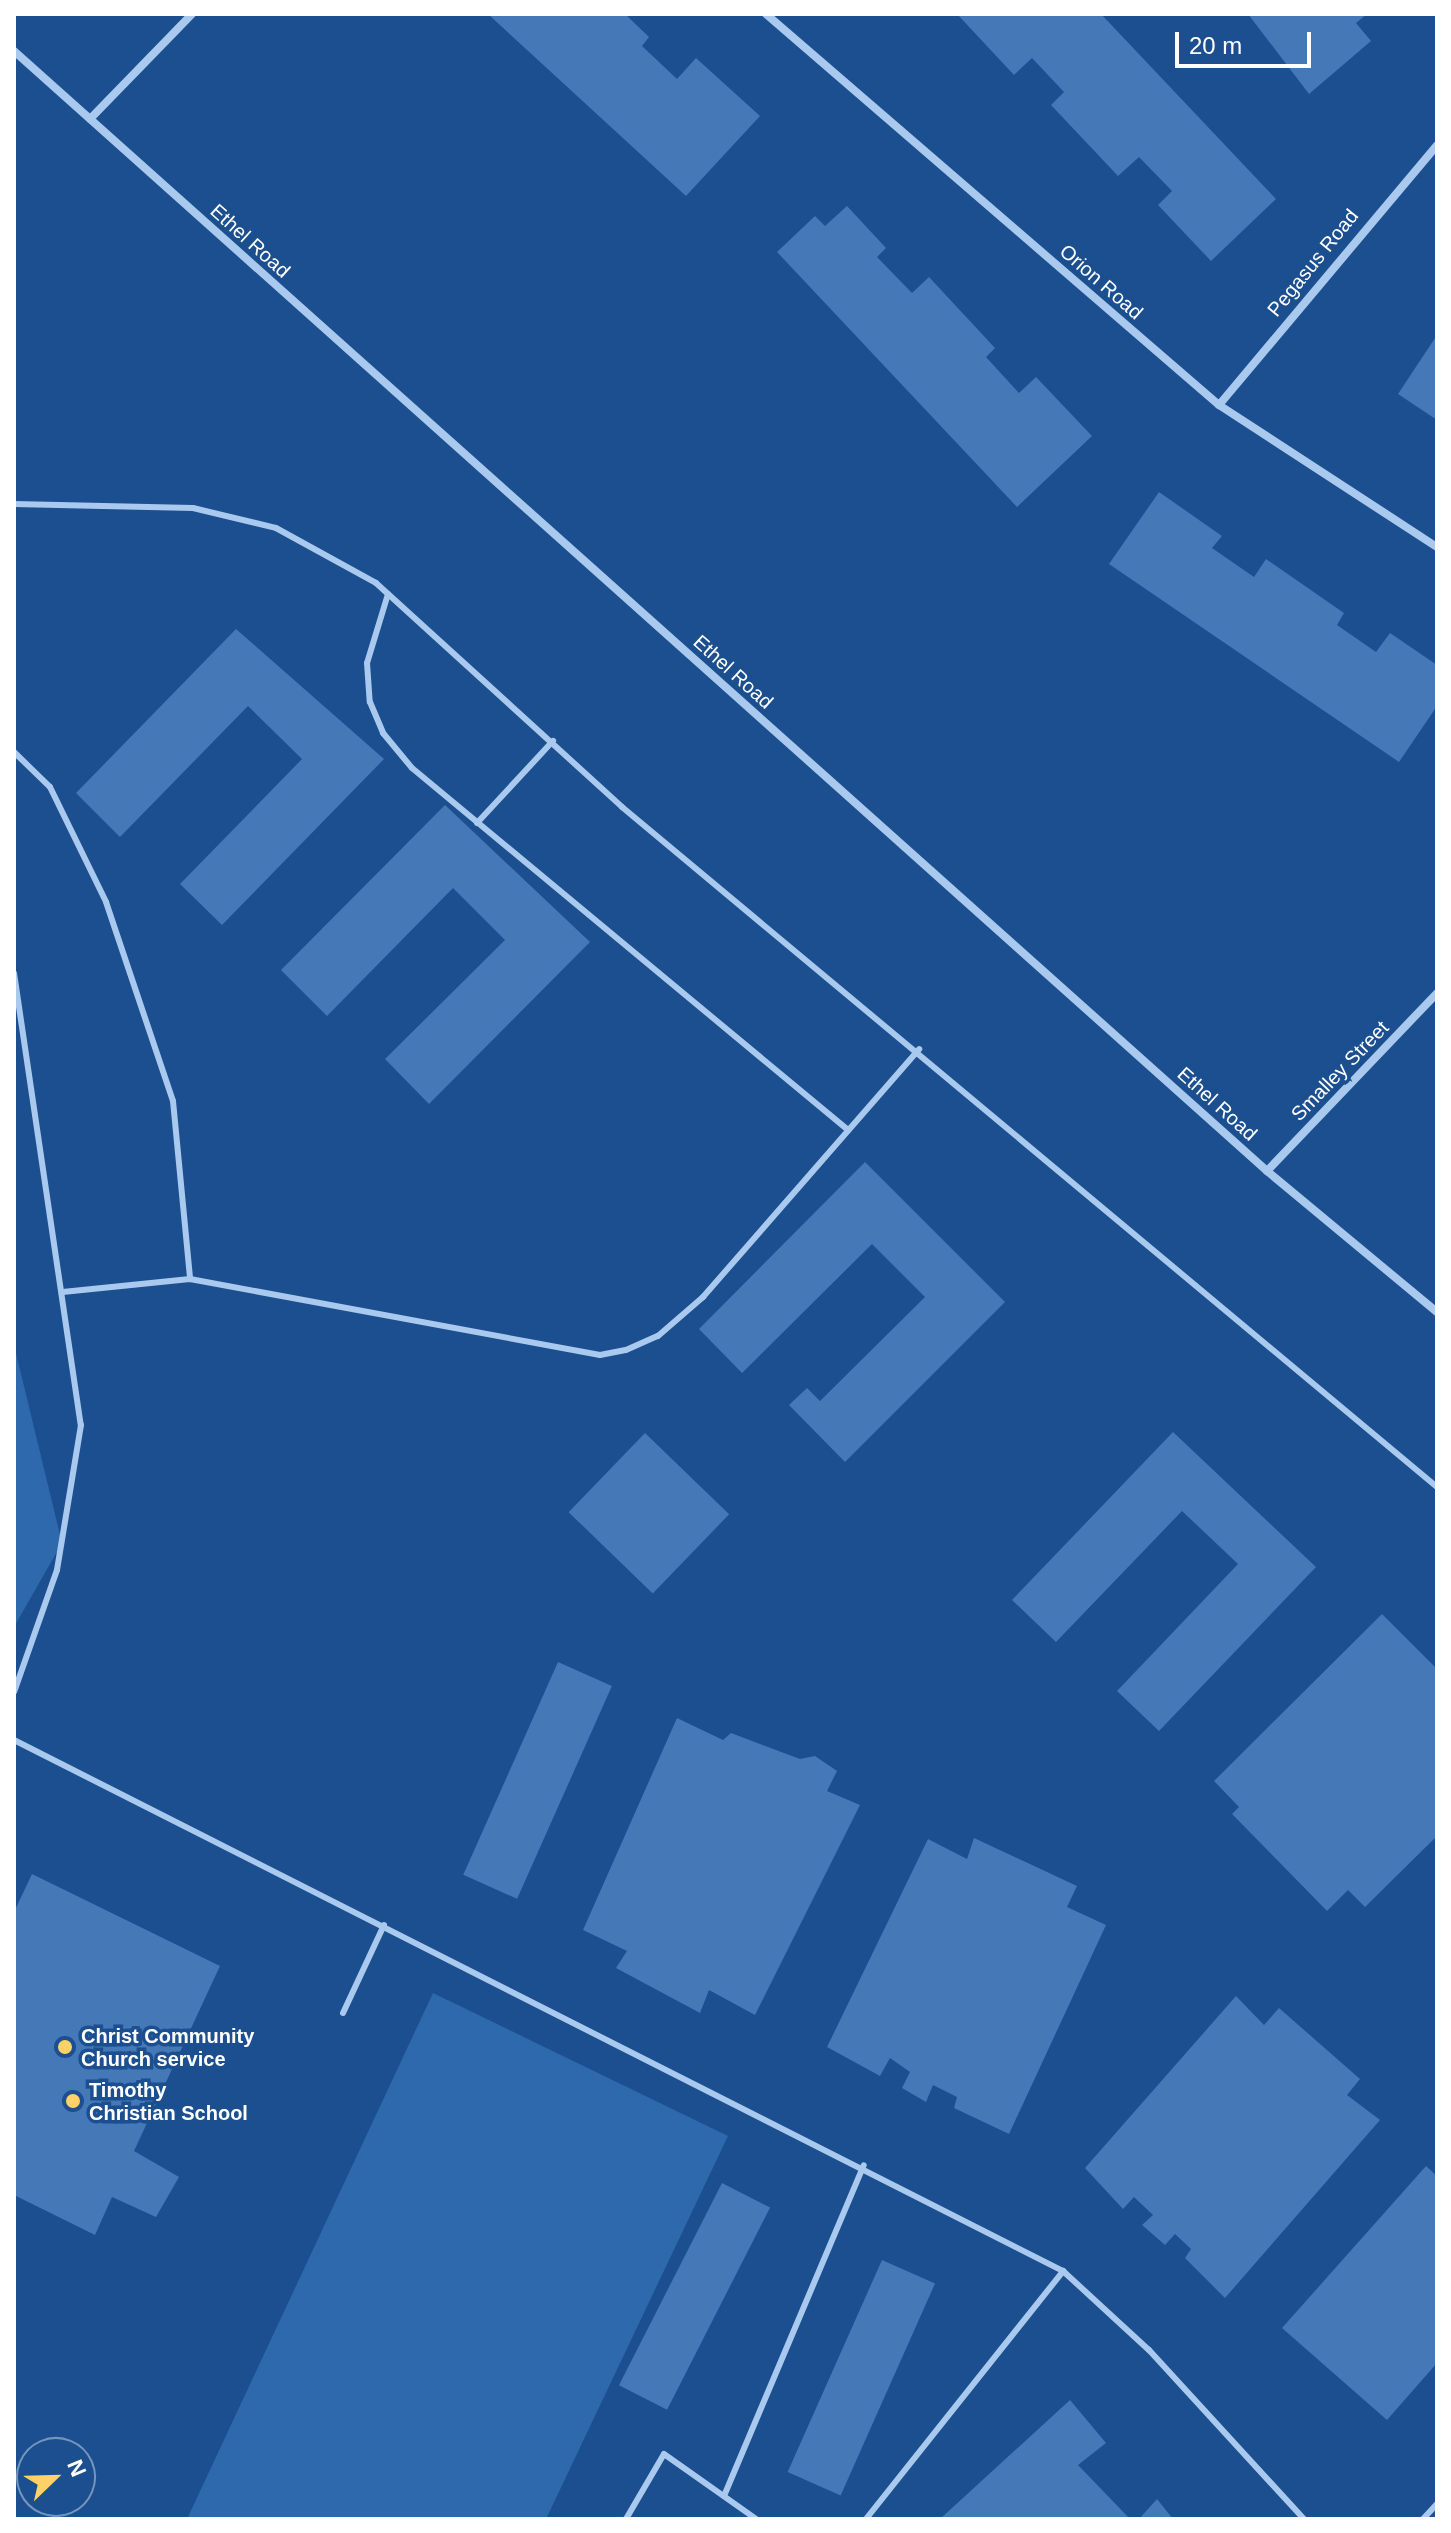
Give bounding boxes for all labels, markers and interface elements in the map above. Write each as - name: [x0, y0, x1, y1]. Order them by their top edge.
- scale bar: [1179, 16, 1315, 66]
- text: 20 m: [1189, 32, 1242, 59]
- street label: Ethel Road: [205, 199, 295, 283]
- street label: Pegasus Road: [1262, 204, 1364, 322]
- street label: Orion Road: [1055, 239, 1147, 325]
- street label: Ethel Road: [688, 630, 778, 714]
- street label: Smalley Street: [1286, 1016, 1394, 1126]
- street label: Ethel Road: [1172, 1062, 1262, 1146]
- place label: Christ Community Church service: [81, 2024, 254, 2071]
- marker: Christ Community Church service: [56, 2038, 74, 2056]
- place label: Timothy Christian School: [89, 2078, 248, 2125]
- marker: Timothy Christian School: [64, 2092, 82, 2110]
- north arrow: [16, 2437, 96, 2517]
- text: N: [62, 2456, 91, 2480]

